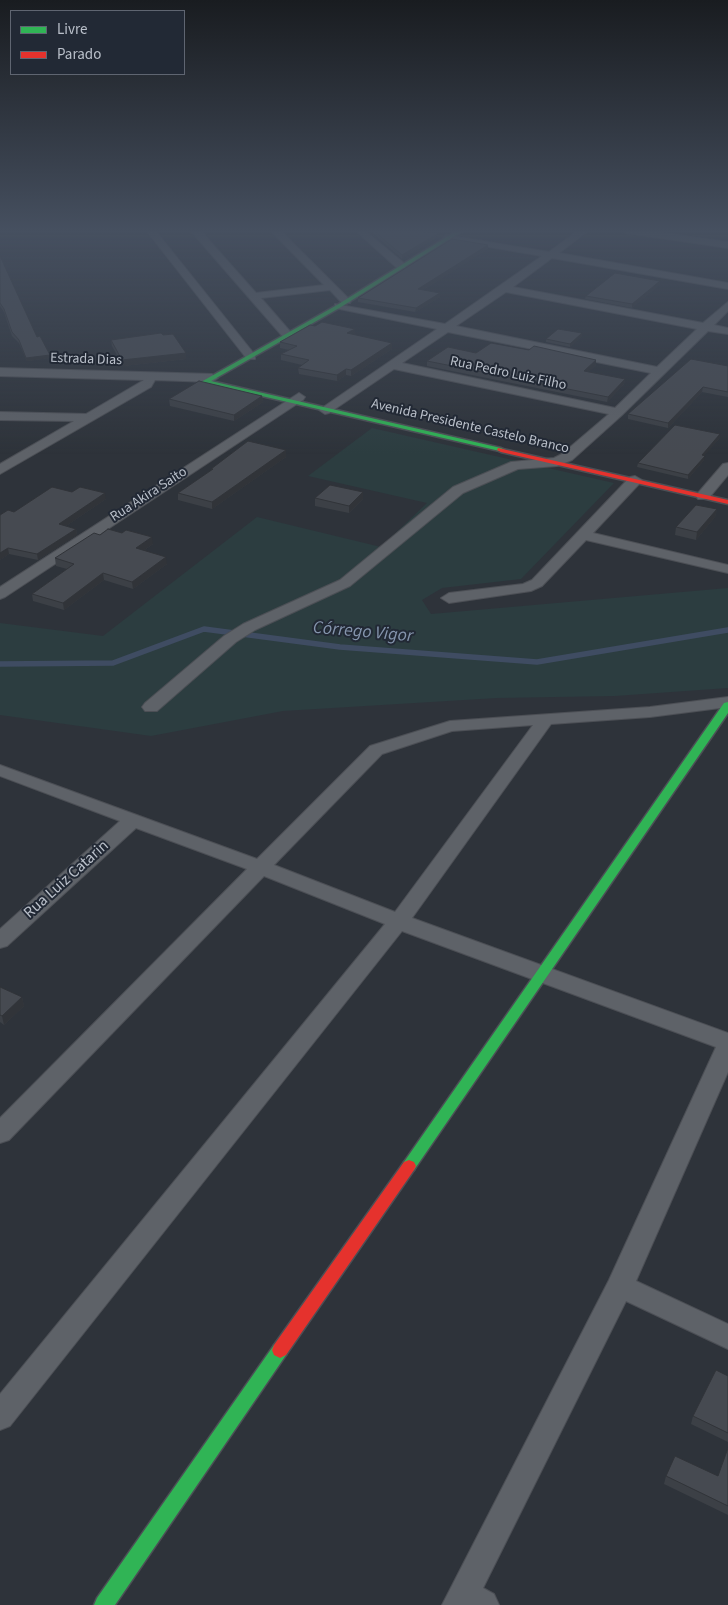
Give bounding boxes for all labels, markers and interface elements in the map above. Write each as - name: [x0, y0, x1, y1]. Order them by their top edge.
- legend: [10, 10, 185, 75]
- text: Livre: [57, 19, 87, 40]
- text: Parado: [57, 44, 101, 65]
- street label: Estrada Dias: [50, 350, 122, 370]
- street label: Rua Pedro Luiz Filho: [448, 353, 568, 395]
- street label: Avenida Presidente Castelo Branco: [369, 396, 571, 458]
- street label: Rua Akira Saito: [108, 464, 190, 526]
- water label: Córrego Vigor: [312, 618, 414, 648]
- street label: Rua Luiz Catarin: [21, 837, 113, 923]

